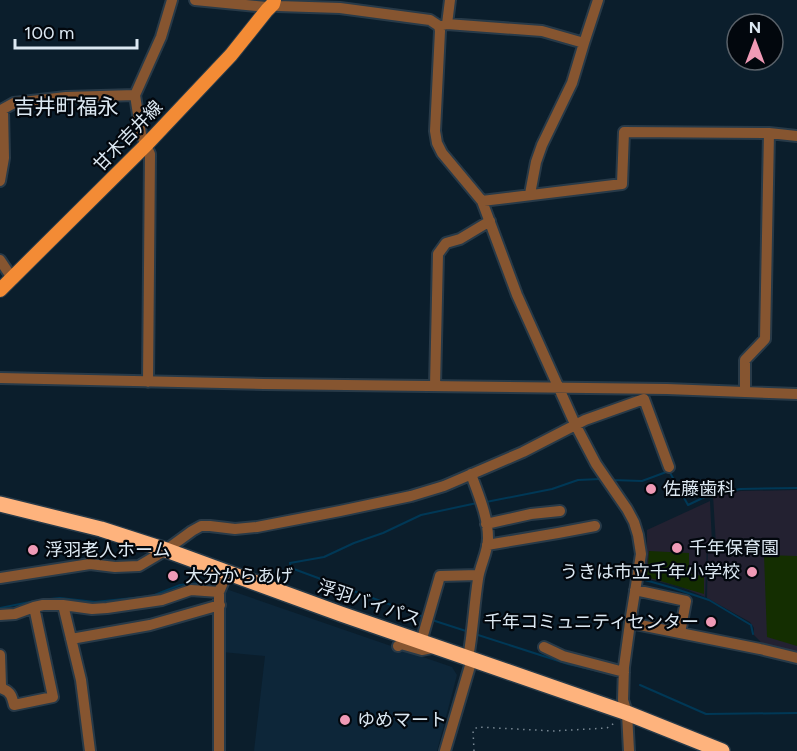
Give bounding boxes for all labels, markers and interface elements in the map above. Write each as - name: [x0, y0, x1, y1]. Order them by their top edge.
- scale bar: [15, 12, 136, 50]
- north arrow: [725, 12, 785, 72]
- text: N: [749, 18, 761, 37]
- text: 100 m: [24, 22, 74, 44]
- district label: 吉井町福永: [14, 94, 119, 119]
- street label: 甘木吉井線: [89, 96, 167, 176]
- place label: 佐藤歯科: [663, 478, 735, 500]
- marker: 佐藤歯科: [644, 482, 658, 496]
- place label: 千年保育園: [689, 537, 779, 559]
- place label: 浮羽老人ホーム: [45, 539, 170, 561]
- marker: 千年保育園: [670, 541, 684, 555]
- marker: 浮羽老人ホーム: [26, 543, 40, 557]
- place label: うきは市立千年小学校: [560, 561, 740, 583]
- place label: 大分からあげ: [185, 565, 293, 587]
- marker: うきは市立千年小学校: [745, 565, 759, 579]
- marker: 大分からあげ: [166, 569, 180, 583]
- street label: 浮羽バイパス: [315, 575, 423, 631]
- place label: 千年コミュニティセンター: [484, 611, 699, 633]
- marker: 千年コミュニティセンター: [704, 615, 718, 629]
- place label: ゆめマート: [357, 709, 447, 731]
- marker: ゆめマート: [338, 713, 352, 727]

